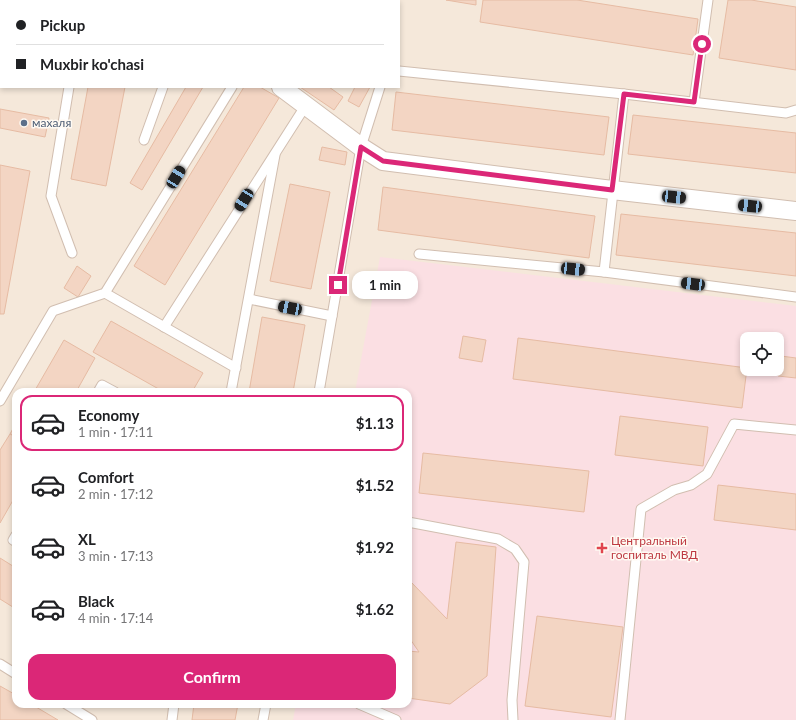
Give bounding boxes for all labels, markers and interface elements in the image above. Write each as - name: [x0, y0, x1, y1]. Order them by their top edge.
- text: Pickup: [40, 16, 85, 34]
- route start: [693, 35, 711, 53]
- text: Muxbir ko'chasi: [40, 55, 144, 73]
- place label: махаля: [32, 115, 71, 130]
- marker: махаля: [19, 118, 29, 128]
- car: [165, 164, 187, 190]
- car: [233, 187, 255, 213]
- car: [661, 190, 687, 204]
- car: [737, 199, 763, 213]
- car: [560, 262, 586, 276]
- callout: 1 min: [352, 271, 418, 299]
- route end: [329, 276, 347, 294]
- text: 1 min: [369, 277, 401, 293]
- car: [680, 277, 706, 291]
- car: [277, 300, 303, 316]
- map controls: [740, 332, 784, 376]
- button: locate: [740, 332, 784, 376]
- icon: car: [30, 405, 66, 441]
- text: Economy: [78, 406, 139, 424]
- text: $1.13: [356, 414, 394, 432]
- text: 1 min · 17:11: [78, 424, 153, 440]
- icon: car: [30, 467, 66, 503]
- text: Comfort: [78, 468, 134, 486]
- text: $1.52: [356, 476, 394, 494]
- text: 2 min · 17:12: [78, 486, 153, 502]
- icon: car: [30, 529, 66, 565]
- text: XL: [78, 530, 96, 548]
- place label: Центральный госпиталь МВД: [611, 533, 699, 562]
- text: $1.92: [356, 538, 394, 556]
- marker: Центральный госпиталь МВД: [596, 542, 608, 554]
- text: 3 min · 17:13: [78, 548, 153, 564]
- icon: car: [30, 591, 66, 627]
- text: Black: [78, 592, 114, 610]
- text: $1.62: [356, 600, 394, 618]
- text: 4 min · 17:14: [78, 610, 153, 626]
- button: Confirm: [28, 654, 396, 700]

